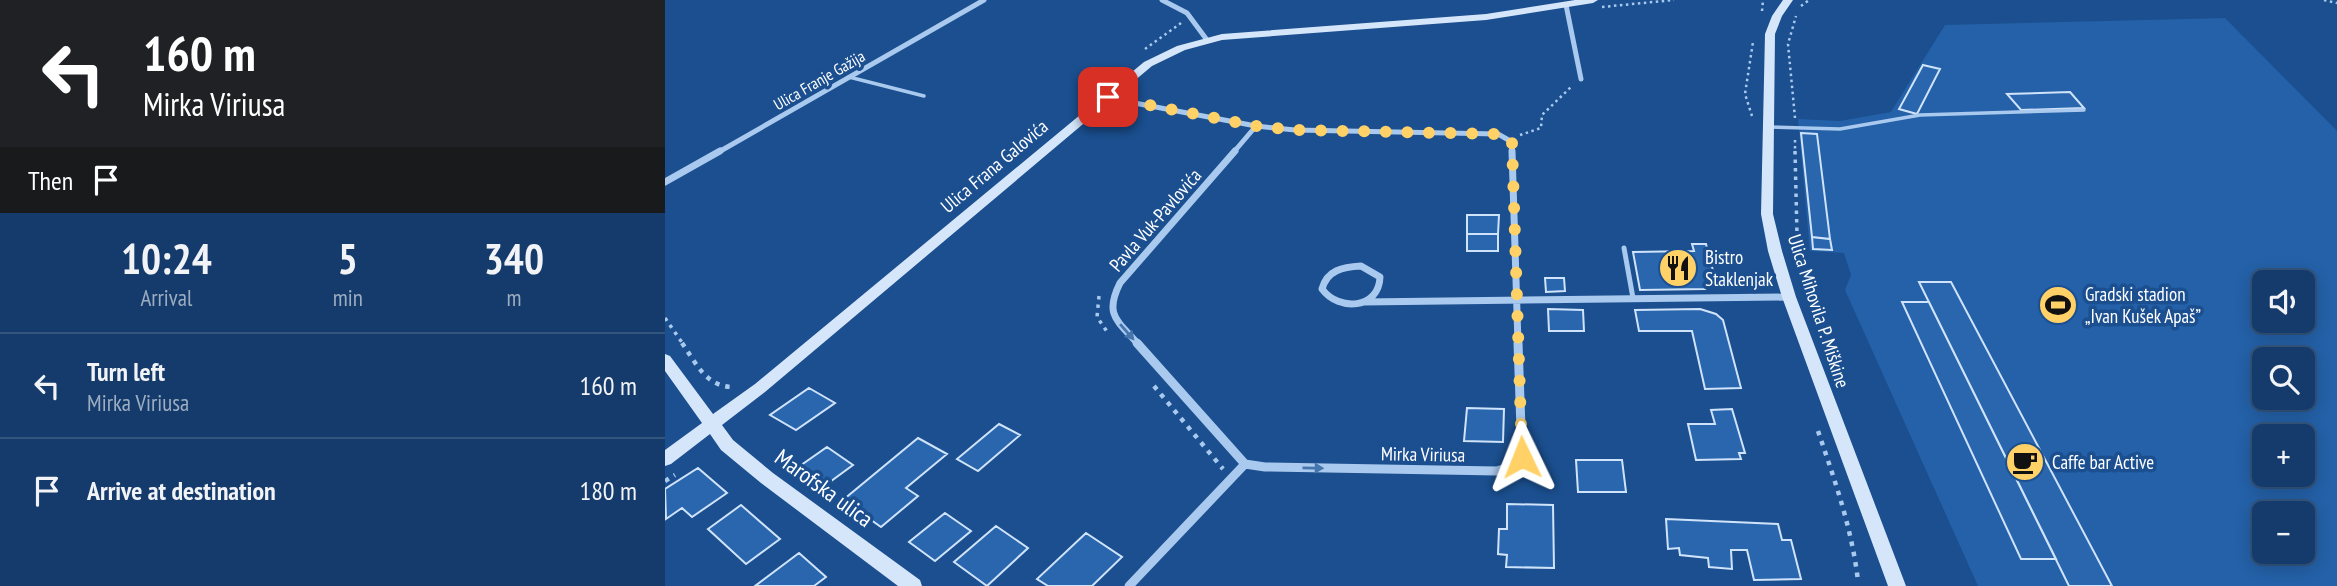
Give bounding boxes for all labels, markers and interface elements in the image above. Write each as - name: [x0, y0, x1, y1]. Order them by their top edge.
- text: 160 m: [143, 21, 256, 85]
- icon: left: [28, 28, 119, 119]
- street label: Ulica Franje Gažija: [770, 46, 868, 114]
- pin: [1078, 67, 1138, 127]
- icon: arrive: [1089, 78, 1127, 116]
- text: Mirka Viriusa: [143, 83, 285, 125]
- street label: Ulica Frana Galovića: [935, 114, 1053, 218]
- icon: arrive: [87, 161, 125, 199]
- text: Then: [28, 164, 73, 197]
- street label: Pavla Vuk-Pavlovića: [1104, 164, 1206, 276]
- text: 10:24: [121, 231, 212, 286]
- text: 5: [338, 231, 358, 286]
- text: 340: [484, 231, 544, 286]
- street label: Ulica Mihovila P. Miškine: [1783, 231, 1855, 391]
- place label: Bistro Staklenjak: [1705, 245, 1774, 291]
- restaurant icon: Bistro Staklenjak: [1657, 247, 1699, 289]
- map controls: [2252, 270, 2315, 564]
- button: sound: [2252, 270, 2315, 333]
- place label: Gradski stadion „Ivan Kušek Apaš”: [2085, 282, 2201, 328]
- text: Arrival: [140, 283, 192, 312]
- text: min: [333, 283, 363, 312]
- text: m: [506, 283, 521, 312]
- sports icon: Gradski stadion „Ivan Kušek Apaš”: [2037, 284, 2079, 326]
- one-way arrow: [1119, 323, 1135, 341]
- button: search: [2252, 347, 2315, 410]
- text: Turn left: [87, 355, 165, 388]
- icon: left: [28, 367, 66, 405]
- text: 160 m: [579, 369, 637, 402]
- text: Mirka Viriusa: [87, 388, 189, 417]
- position arrow: [1485, 420, 1559, 494]
- button: +: [2252, 424, 2315, 487]
- street label: Mirka Viriusa: [1381, 441, 1465, 467]
- cafe icon: Caffe bar Active: [2004, 441, 2046, 483]
- street label: Marofska ulica: [770, 442, 879, 533]
- place label: Caffe bar Active: [2052, 450, 2154, 474]
- one-way arrow: [1302, 462, 1324, 474]
- icon: arrive: [28, 472, 66, 510]
- text: Arrive at destination: [87, 474, 276, 507]
- text: 180 m: [579, 474, 637, 507]
- button: −: [2252, 501, 2315, 564]

